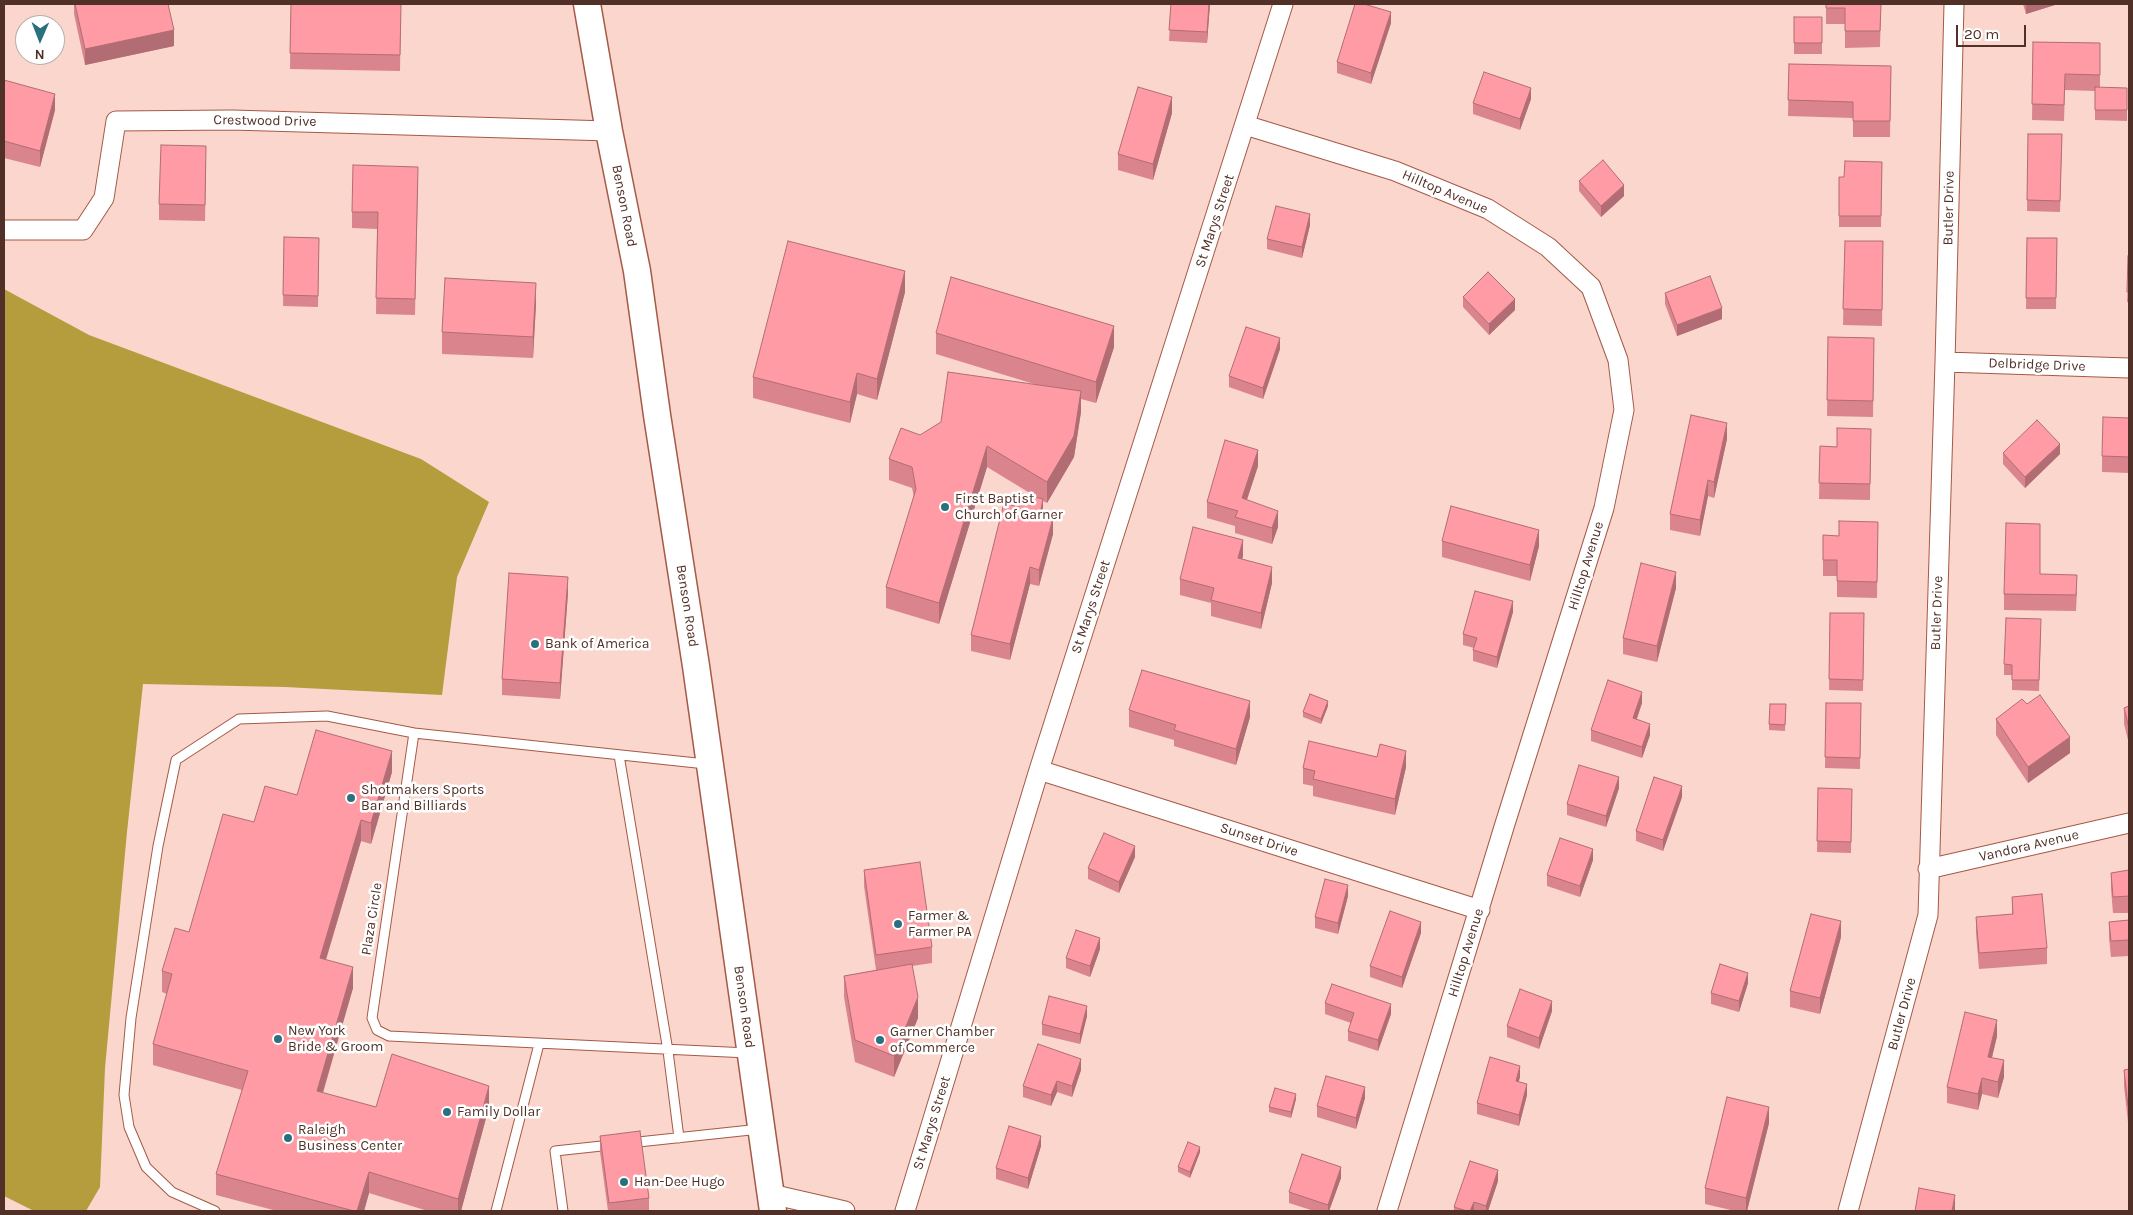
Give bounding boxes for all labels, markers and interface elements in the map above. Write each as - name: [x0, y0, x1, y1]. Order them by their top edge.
- north arrow: [15, 15, 65, 65]
- scale bar: [1958, 15, 2028, 47]
- text: 20 m: [1964, 25, 1999, 43]
- text: N: [35, 46, 45, 63]
- street label: Crestwood Drive: [213, 112, 317, 130]
- street label: Benson Road: [608, 163, 640, 249]
- street label: Hilltop Avenue: [1399, 166, 1491, 218]
- street label: Butler Drive: [1940, 171, 1958, 245]
- street label: St Marys Street: [1192, 172, 1238, 270]
- street label: Delbridge Drive: [1988, 355, 2086, 375]
- place label: First Baptist Church of Garner: [955, 491, 1063, 524]
- marker: First Baptist Church of Garner: [939, 501, 951, 513]
- street label: Hilltop Avenue: [1565, 520, 1607, 612]
- street label: St Marys Street: [1068, 558, 1114, 656]
- street label: Benson Road: [672, 564, 702, 648]
- street label: Butler Drive: [1927, 575, 1947, 651]
- place label: Bank of America: [545, 636, 649, 652]
- marker: Bank of America: [529, 638, 541, 650]
- place label: Shotmakers Sports Bar and Billiards: [361, 782, 484, 814]
- marker: Shotmakers Sports Bar and Billiards: [345, 792, 357, 804]
- street label: Sunset Drive: [1218, 819, 1300, 861]
- street label: Vandora Avenue: [1978, 826, 2080, 866]
- street label: Plaza Circle: [358, 882, 386, 956]
- street label: Hilltop Avenue: [1445, 907, 1487, 999]
- place label: Farmer & Farmer PA: [908, 908, 972, 940]
- marker: Farmer & Farmer PA: [892, 918, 904, 930]
- street label: Benson Road: [730, 965, 758, 1049]
- street label: Butler Drive: [1884, 976, 1920, 1052]
- place label: New York Bride & Groom: [288, 1023, 383, 1056]
- place label: Garner Chamber of Commerce: [890, 1024, 994, 1056]
- marker: New York Bride & Groom: [272, 1033, 284, 1045]
- marker: Garner Chamber of Commerce: [874, 1034, 886, 1046]
- street label: St Marys Street: [910, 1074, 954, 1172]
- place label: Family Dollar: [457, 1104, 540, 1120]
- marker: Family Dollar: [441, 1106, 453, 1118]
- place label: Raleigh Business Center: [298, 1122, 402, 1154]
- marker: Raleigh Business Center: [282, 1132, 294, 1144]
- place label: Han-Dee Hugo: [634, 1174, 725, 1190]
- marker: Han-Dee Hugo: [618, 1176, 630, 1188]

